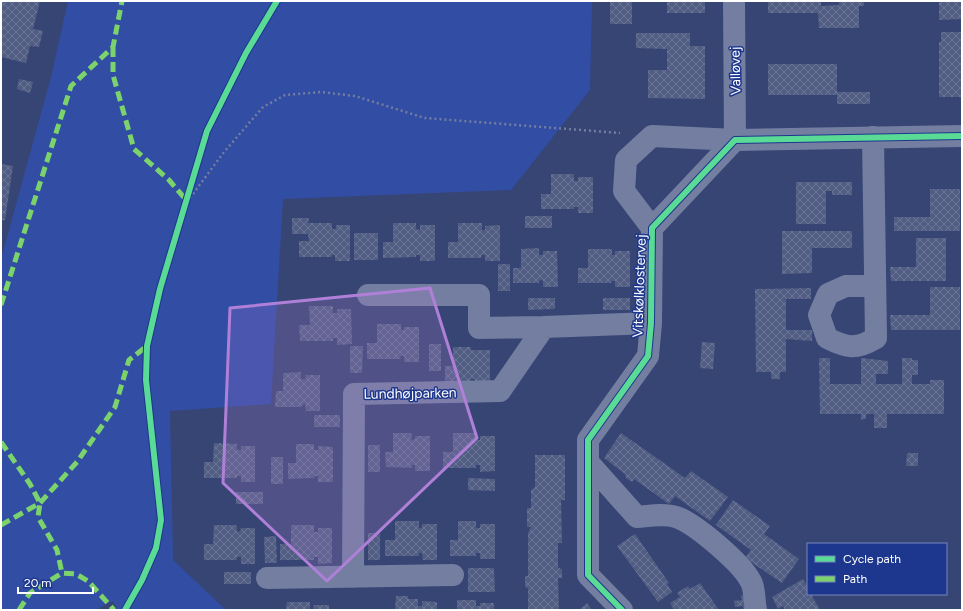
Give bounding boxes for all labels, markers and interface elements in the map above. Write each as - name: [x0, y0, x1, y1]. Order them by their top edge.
- street label: Valløvej: [727, 46, 744, 96]
- street label: Vitskølklostervej: [629, 234, 650, 338]
- street label: Lundhøjparken: [363, 384, 457, 403]
- legend: [807, 543, 947, 595]
- text: Cycle path: [843, 552, 901, 566]
- scale bar: [18, 569, 93, 595]
- text: Path: [843, 572, 867, 586]
- text: 20 m: [24, 576, 52, 590]

